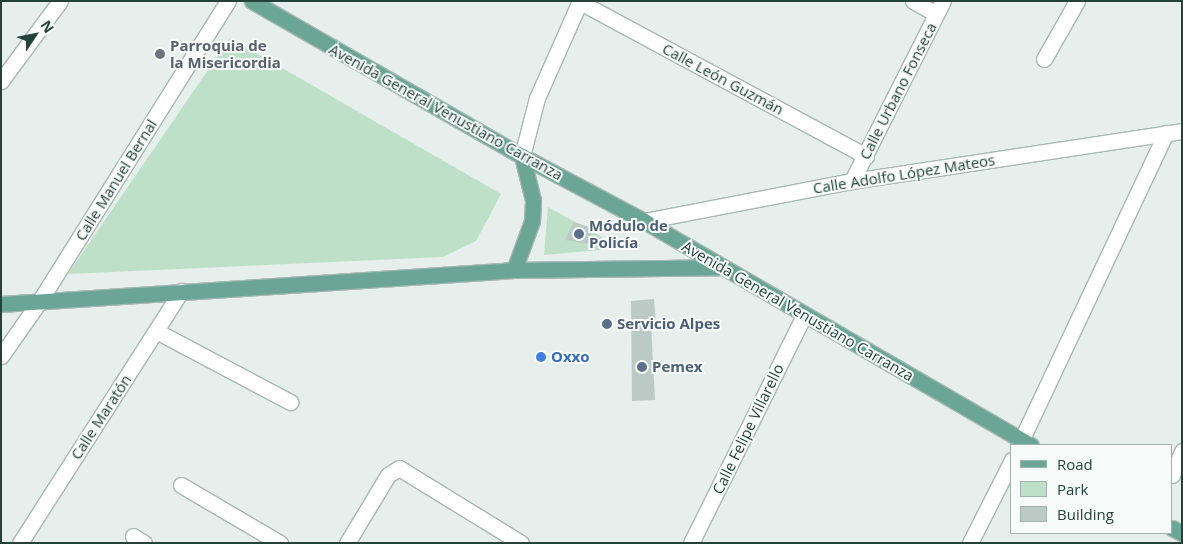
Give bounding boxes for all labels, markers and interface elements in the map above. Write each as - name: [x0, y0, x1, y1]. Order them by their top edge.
- north arrow: [10, 10, 60, 60]
- text: N: [37, 16, 59, 36]
- street label: Calle Urbano Fonseca: [856, 19, 940, 163]
- place label: Parroquia de la Misericordia: [170, 36, 281, 71]
- street label: Calle León Guzmán: [659, 39, 787, 119]
- street label: Avenida General Venustiano Carranza: [326, 40, 566, 184]
- marker: Parroquia de la Misericordia: [154, 48, 166, 60]
- street label: Calle Manuel Bernal: [71, 116, 161, 244]
- street label: Calle Adolfo López Mateos: [812, 151, 996, 197]
- place label: Módulo de Policía: [589, 216, 668, 251]
- marker: Módulo de Policía: [573, 228, 585, 240]
- street label: Avenida General Venustiano Carranza: [679, 237, 917, 385]
- place label: Servicio Alpes: [617, 315, 720, 333]
- marker: Servicio Alpes: [601, 318, 613, 330]
- place label: Oxxo: [551, 348, 590, 366]
- marker: Oxxo: [535, 351, 547, 363]
- place label: Pemex: [652, 358, 703, 376]
- marker: Pemex: [636, 361, 648, 373]
- street label: Calle Felipe Villarello: [709, 361, 787, 497]
- street label: Calle Maratón: [67, 371, 135, 463]
- legend: [1010, 444, 1173, 534]
- text: Road: [1057, 454, 1093, 474]
- text: Park: [1057, 479, 1088, 499]
- text: Building: [1057, 504, 1114, 524]

